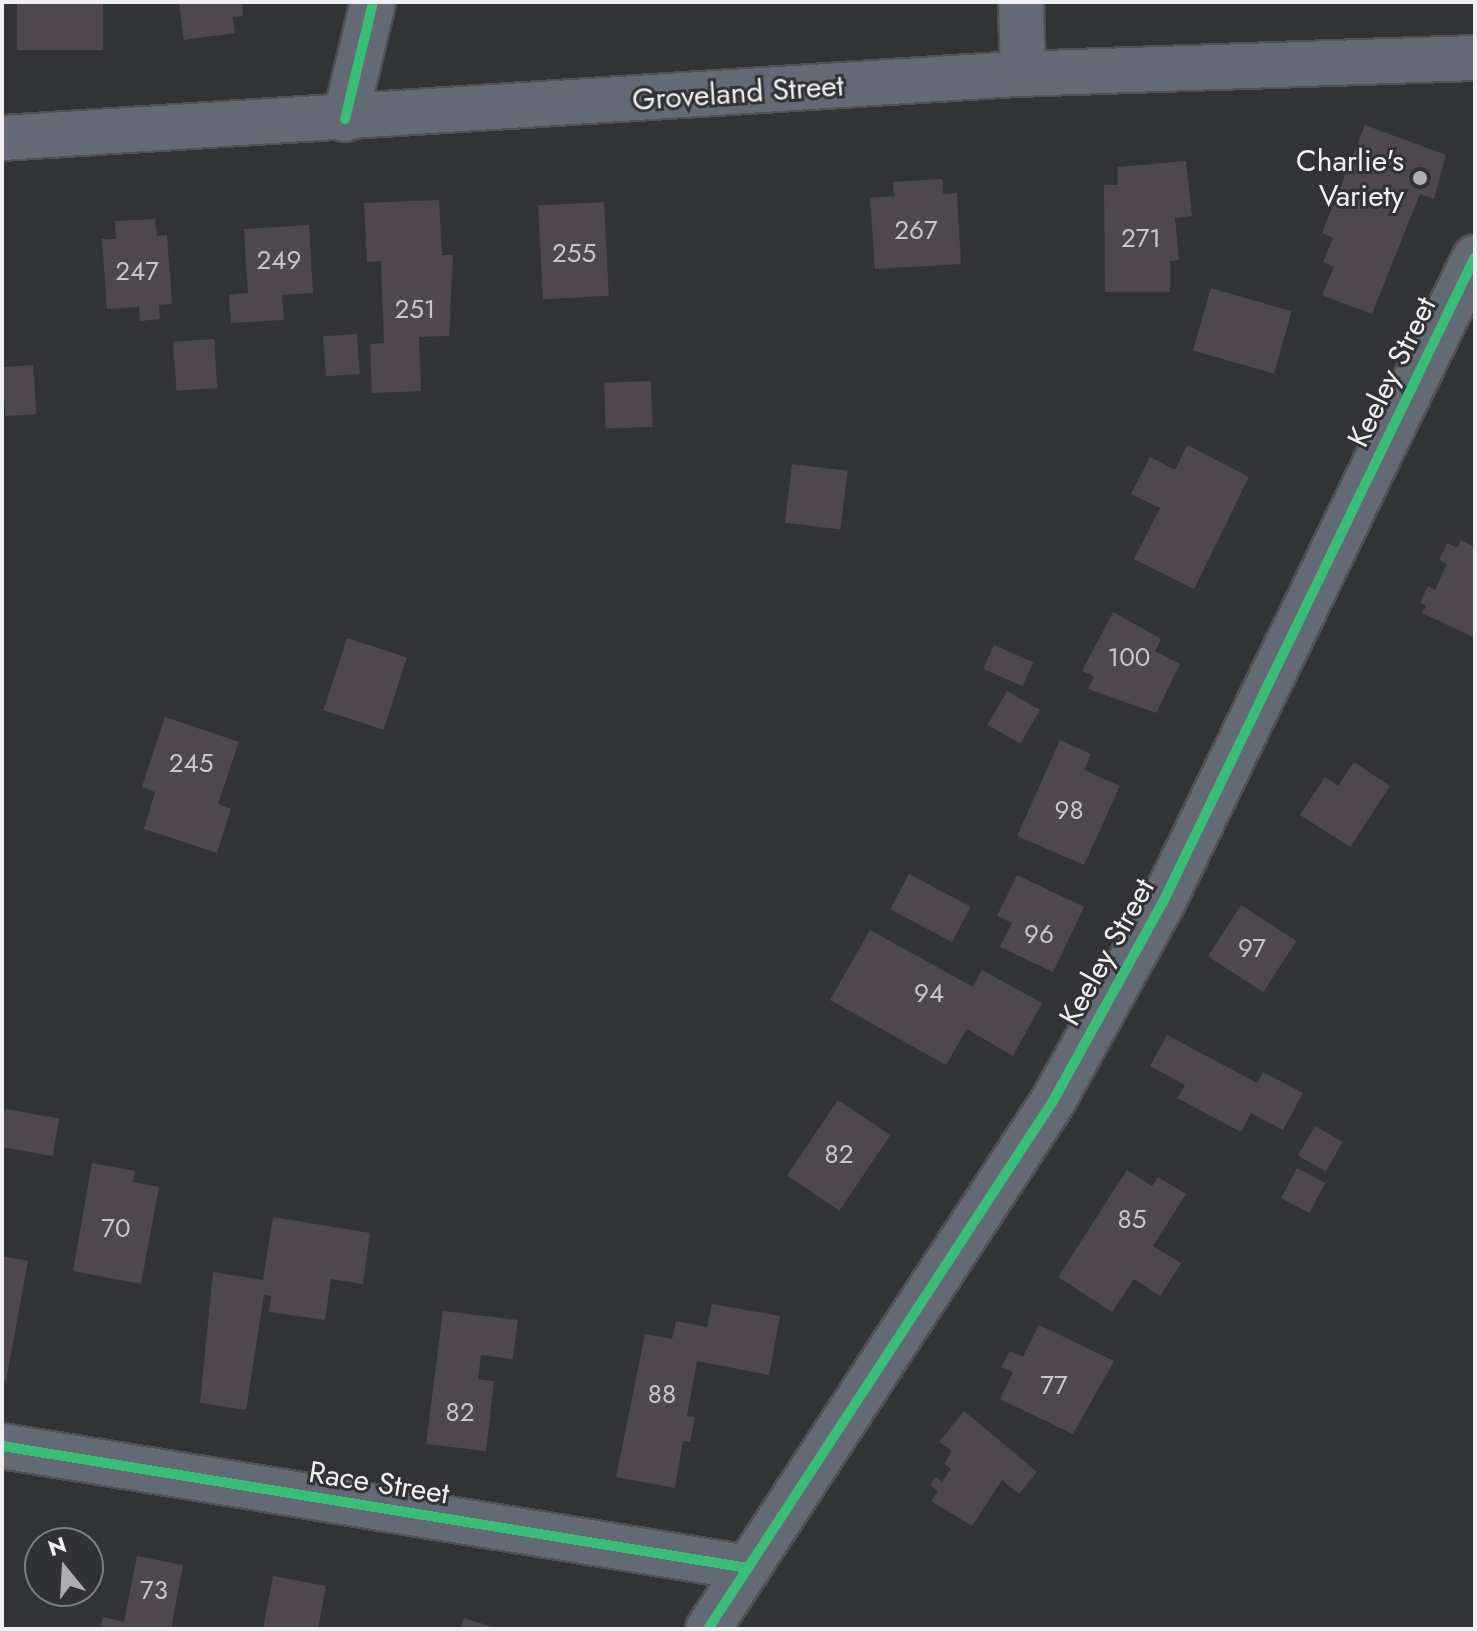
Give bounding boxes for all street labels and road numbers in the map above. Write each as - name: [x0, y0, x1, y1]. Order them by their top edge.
- street label: Groveland Street: [631, 68, 845, 118]
- street label: Keeley Street: [1340, 291, 1444, 453]
- street label: Keeley Street: [1052, 872, 1162, 1032]
- street label: Race Street: [306, 1454, 452, 1512]

